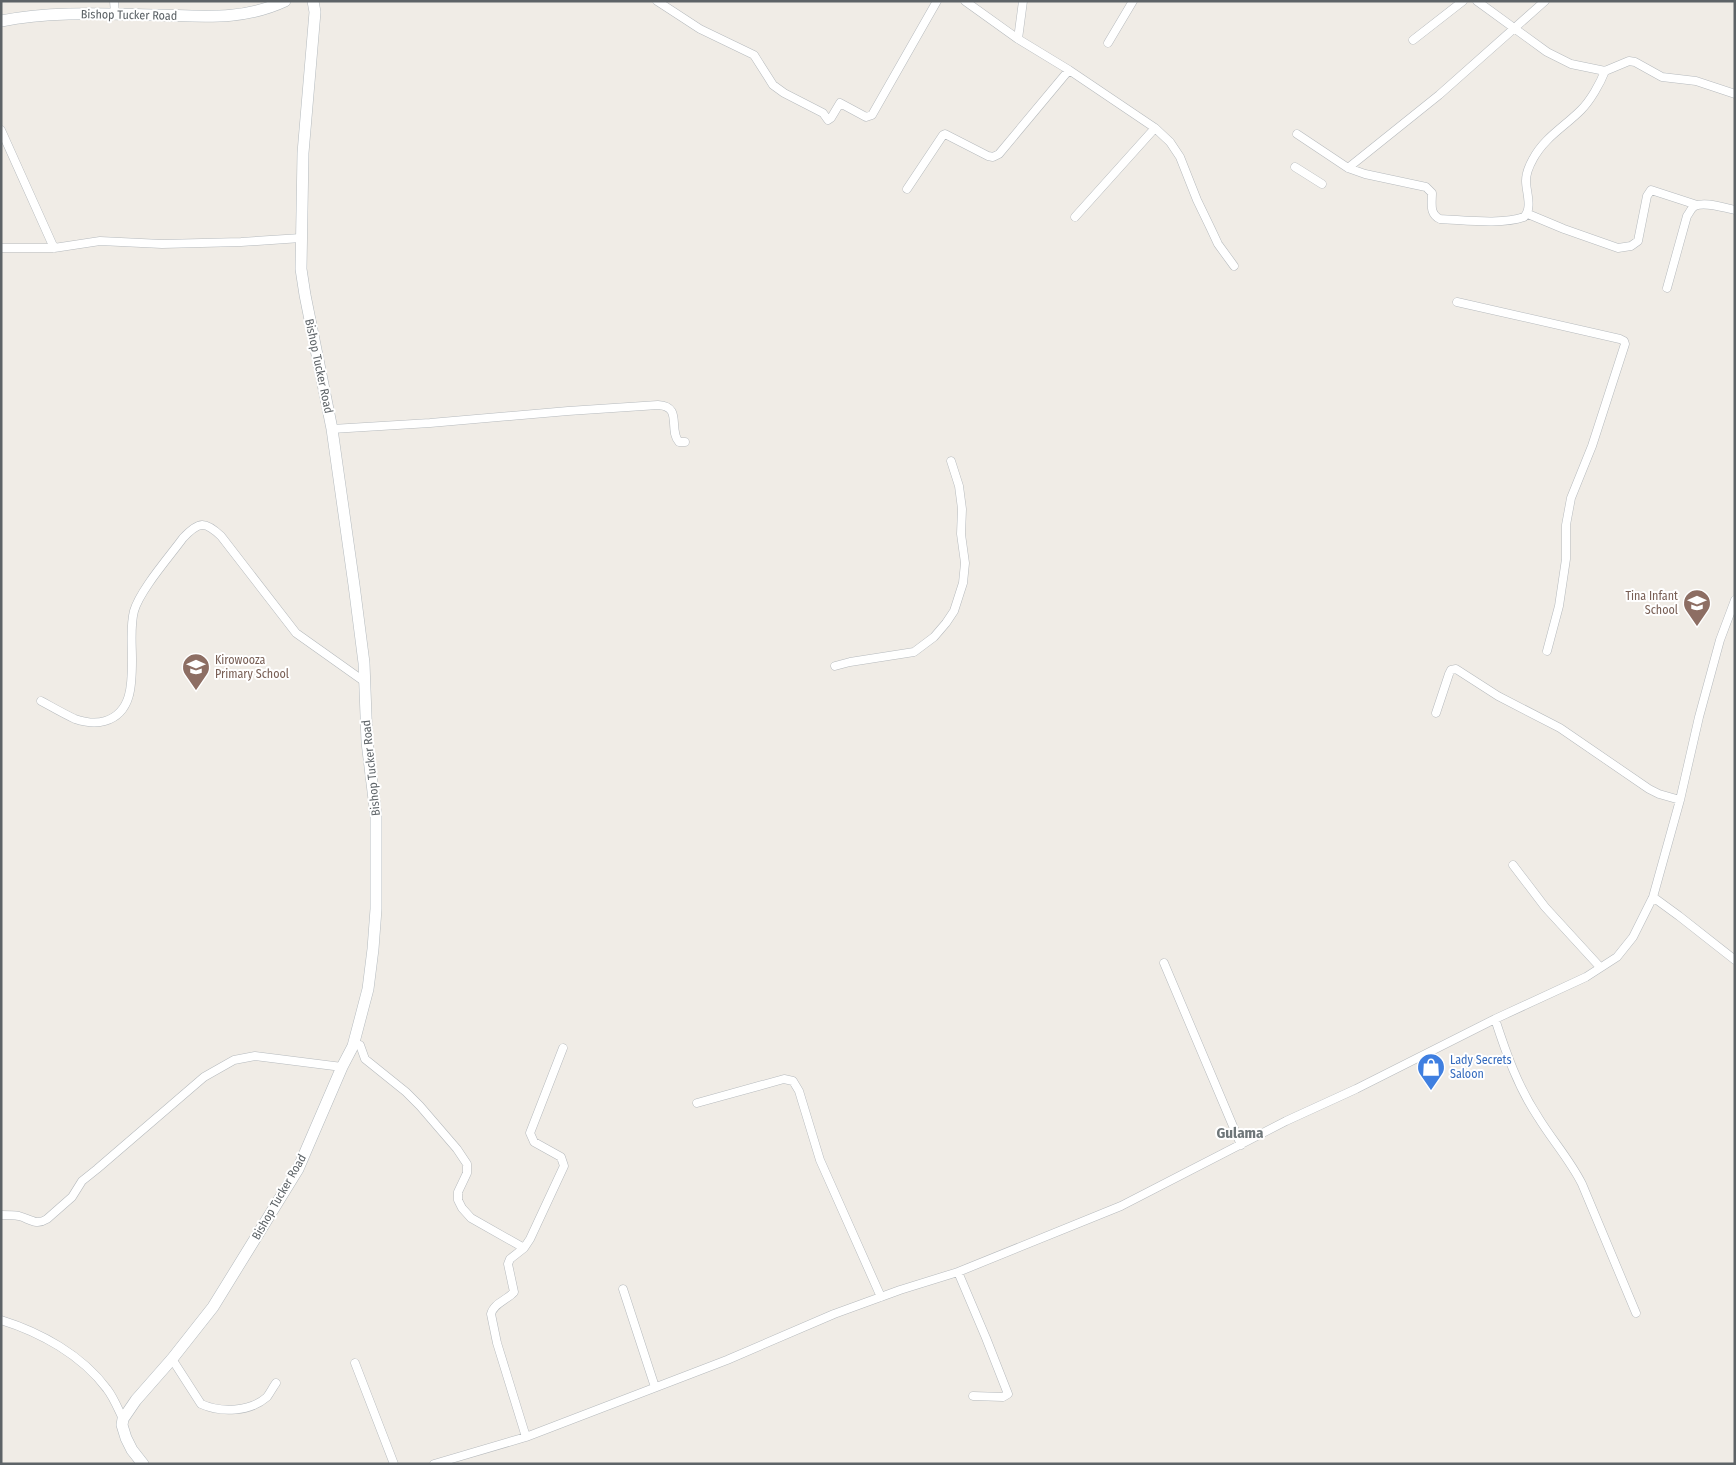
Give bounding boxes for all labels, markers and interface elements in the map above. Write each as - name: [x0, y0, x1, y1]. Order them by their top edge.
- street label: Bishop Tucker Road: [81, 7, 177, 23]
- street label: Bishop Tucker Road: [302, 317, 336, 415]
- school or university icon: Tina Infant School: [1682, 588, 1712, 627]
- place label: Tina Infant School: [1625, 589, 1678, 617]
- school or university icon: Kirowooza Primary School: [181, 652, 211, 691]
- place label: Kirowooza Primary School: [215, 653, 289, 681]
- street label: Bishop Tucker Road: [359, 719, 383, 817]
- shop icon: Lady Secrets Saloon: [1416, 1052, 1446, 1091]
- place label: Lady Secrets Saloon: [1450, 1053, 1512, 1081]
- district label: Gulama: [1216, 1124, 1264, 1142]
- street label: Bishop Tucker Road: [249, 1152, 309, 1242]

